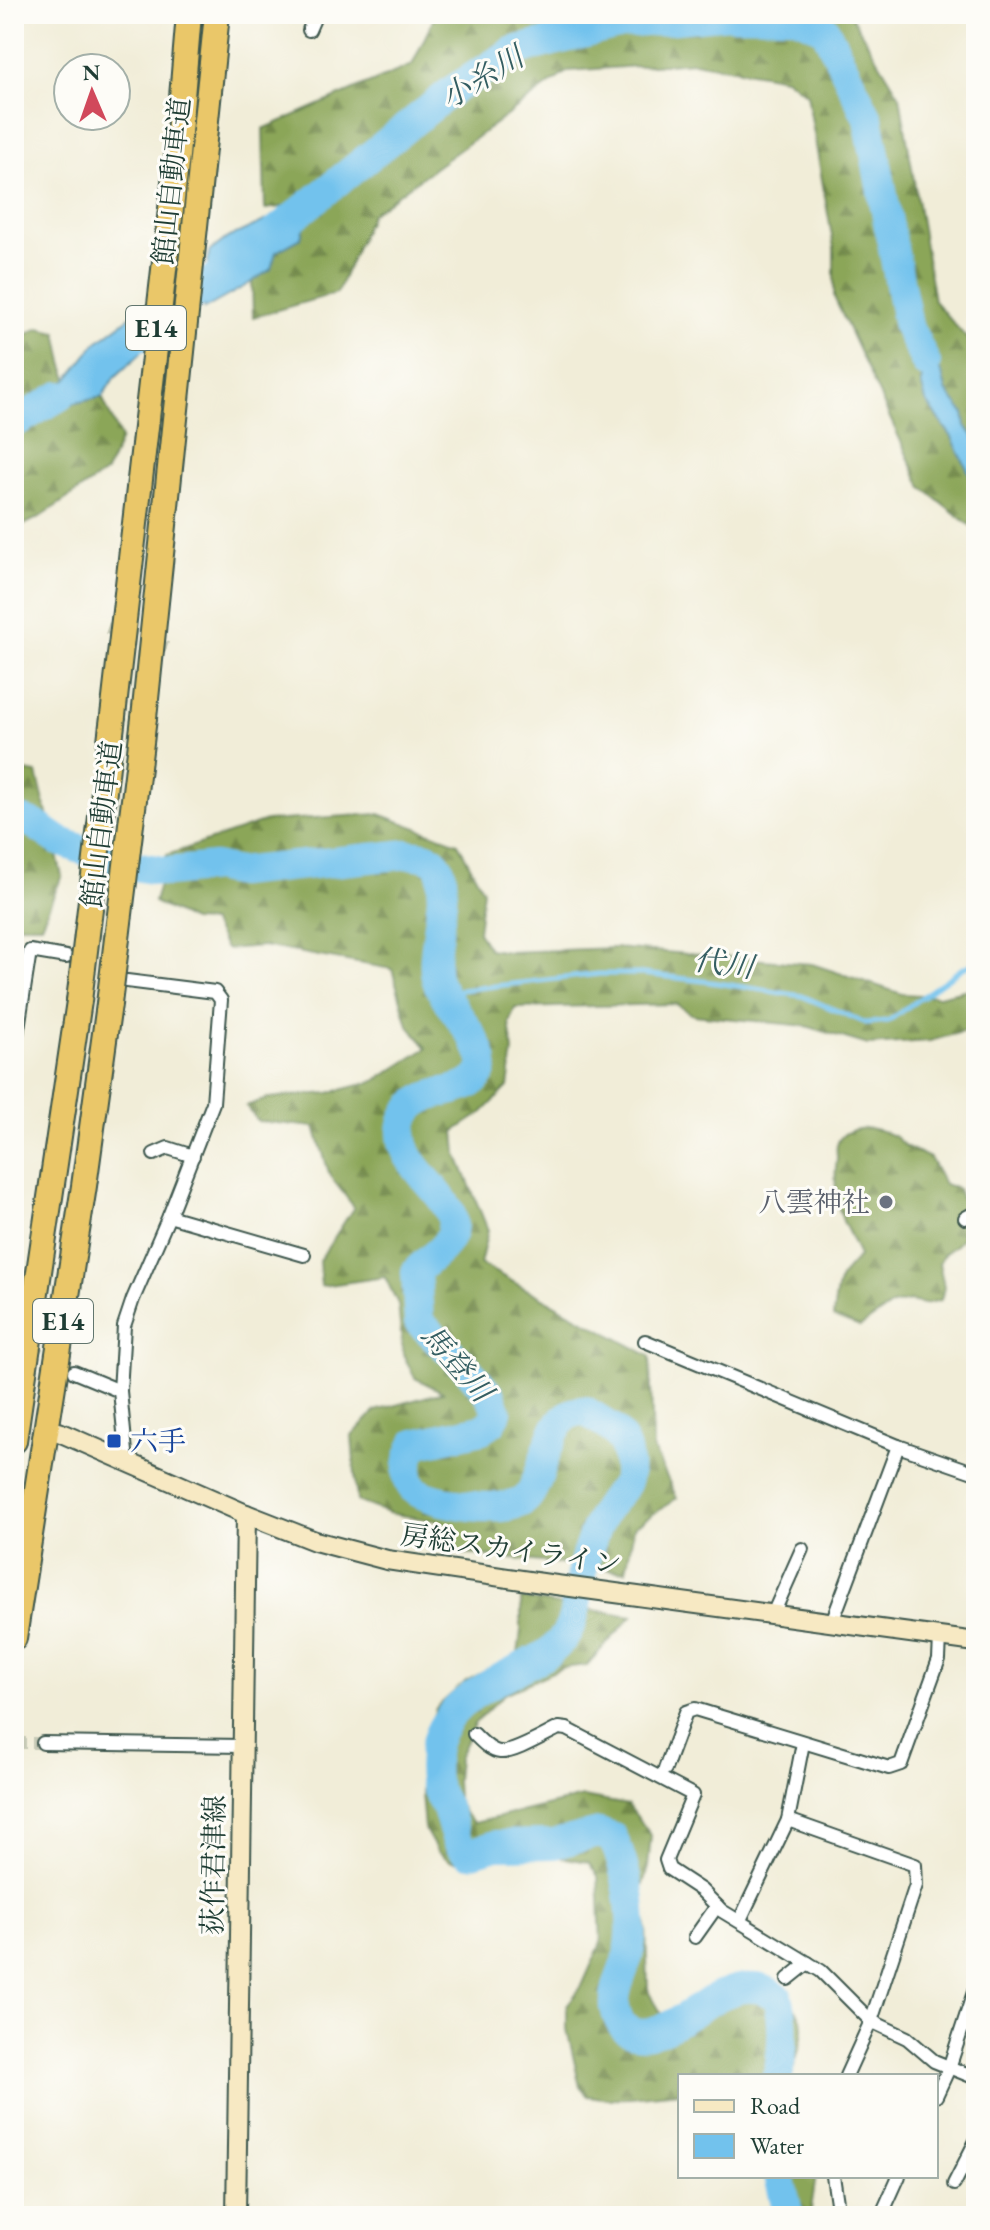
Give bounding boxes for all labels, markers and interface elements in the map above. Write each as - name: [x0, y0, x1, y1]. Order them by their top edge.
- water label: 小糸川: [433, 36, 533, 117]
- north arrow: [52, 52, 132, 132]
- text: N: [82, 58, 101, 87]
- street label: 館山自動車道: [144, 96, 198, 266]
- road number: E14: [126, 306, 186, 350]
- street label: 館山自動車道: [73, 738, 129, 910]
- water label: 代川: [692, 940, 759, 987]
- place label: 八雲神社: [758, 1184, 870, 1220]
- marker: 八雲神社: [877, 1193, 895, 1211]
- road number: E14: [33, 1299, 93, 1343]
- water label: 馬登川: [413, 1316, 503, 1412]
- place label: 六手: [130, 1423, 186, 1459]
- marker: 六手: [105, 1432, 123, 1450]
- street label: 房総スカイライン: [398, 1516, 624, 1582]
- street label: 荻作君津線: [194, 1795, 232, 1935]
- legend: [678, 2074, 938, 2178]
- text: Road: [750, 2090, 801, 2121]
- text: Water: [750, 2130, 804, 2161]

